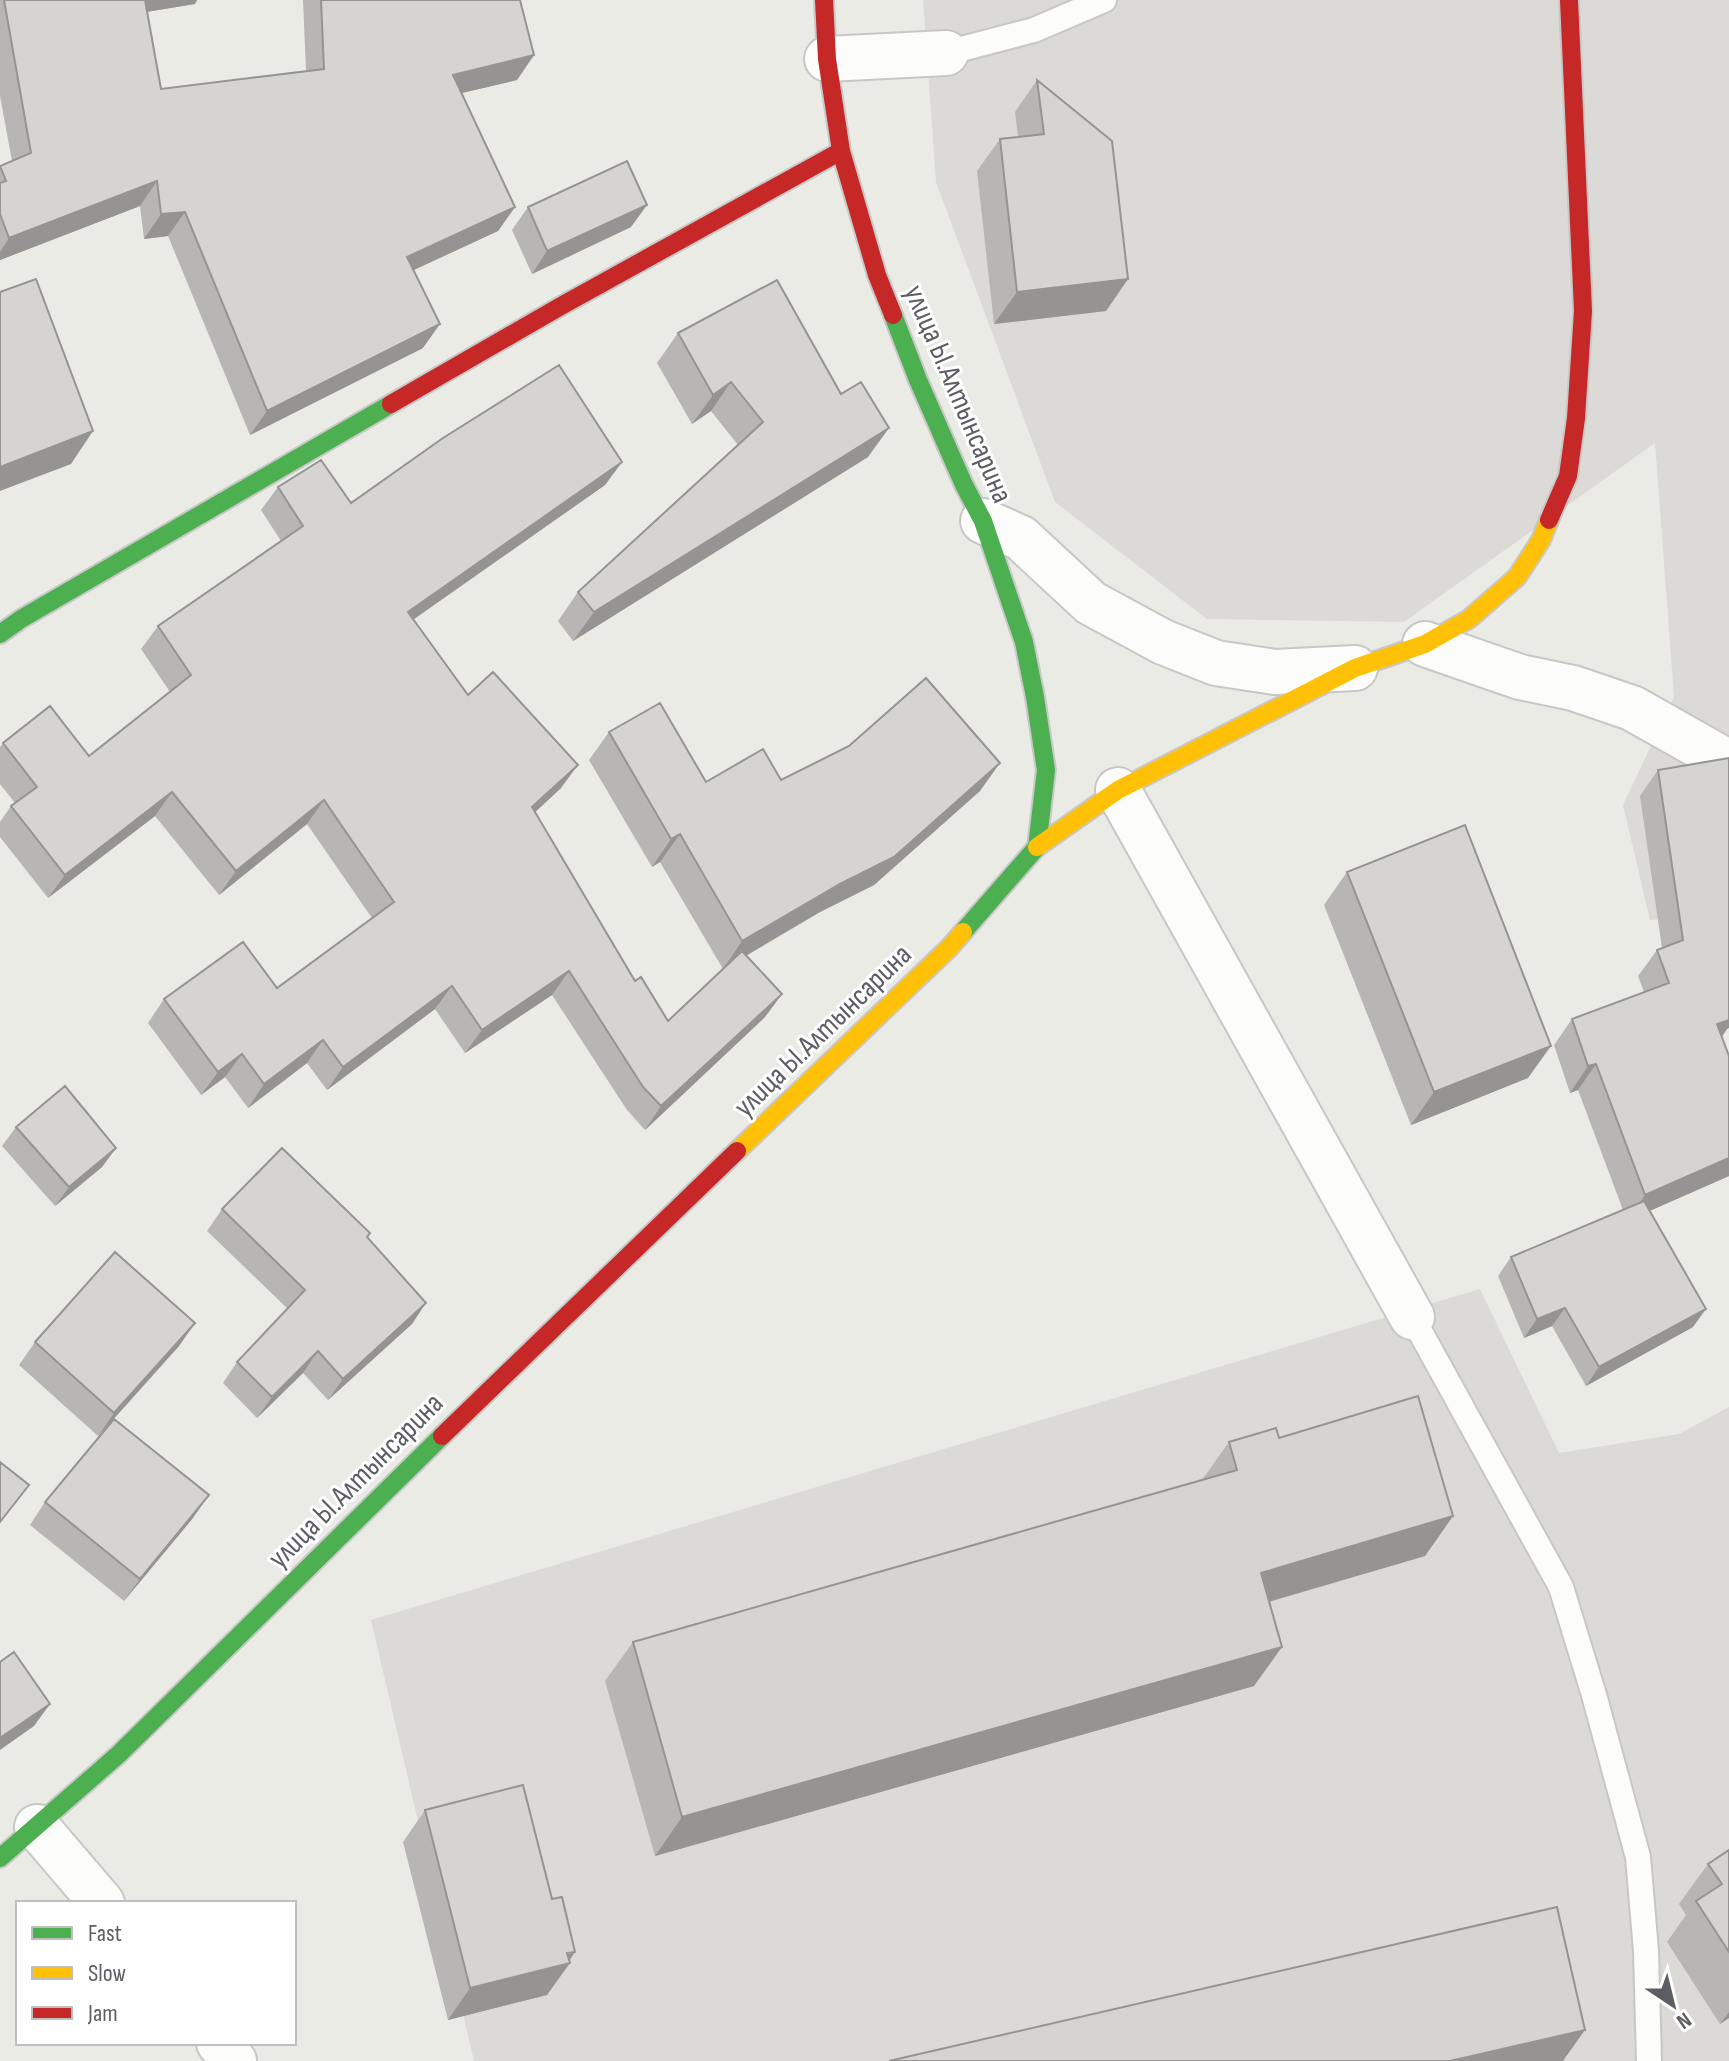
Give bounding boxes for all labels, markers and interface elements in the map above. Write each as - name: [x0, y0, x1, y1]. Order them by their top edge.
- street label: улица Ы.Алтынсарина: [896, 280, 1020, 508]
- street label: улица Ы.Алтынсарина: [727, 937, 919, 1125]
- street label: улица Ы.Алтынсарина: [261, 1386, 451, 1576]
- legend: [16, 1901, 296, 2045]
- text: Fast: [88, 1919, 122, 1948]
- text: Slow: [88, 1959, 126, 1988]
- north arrow: [1633, 1965, 1713, 2045]
- text: Jam: [87, 1999, 118, 2028]
- text: N: [1671, 2006, 1696, 2035]

